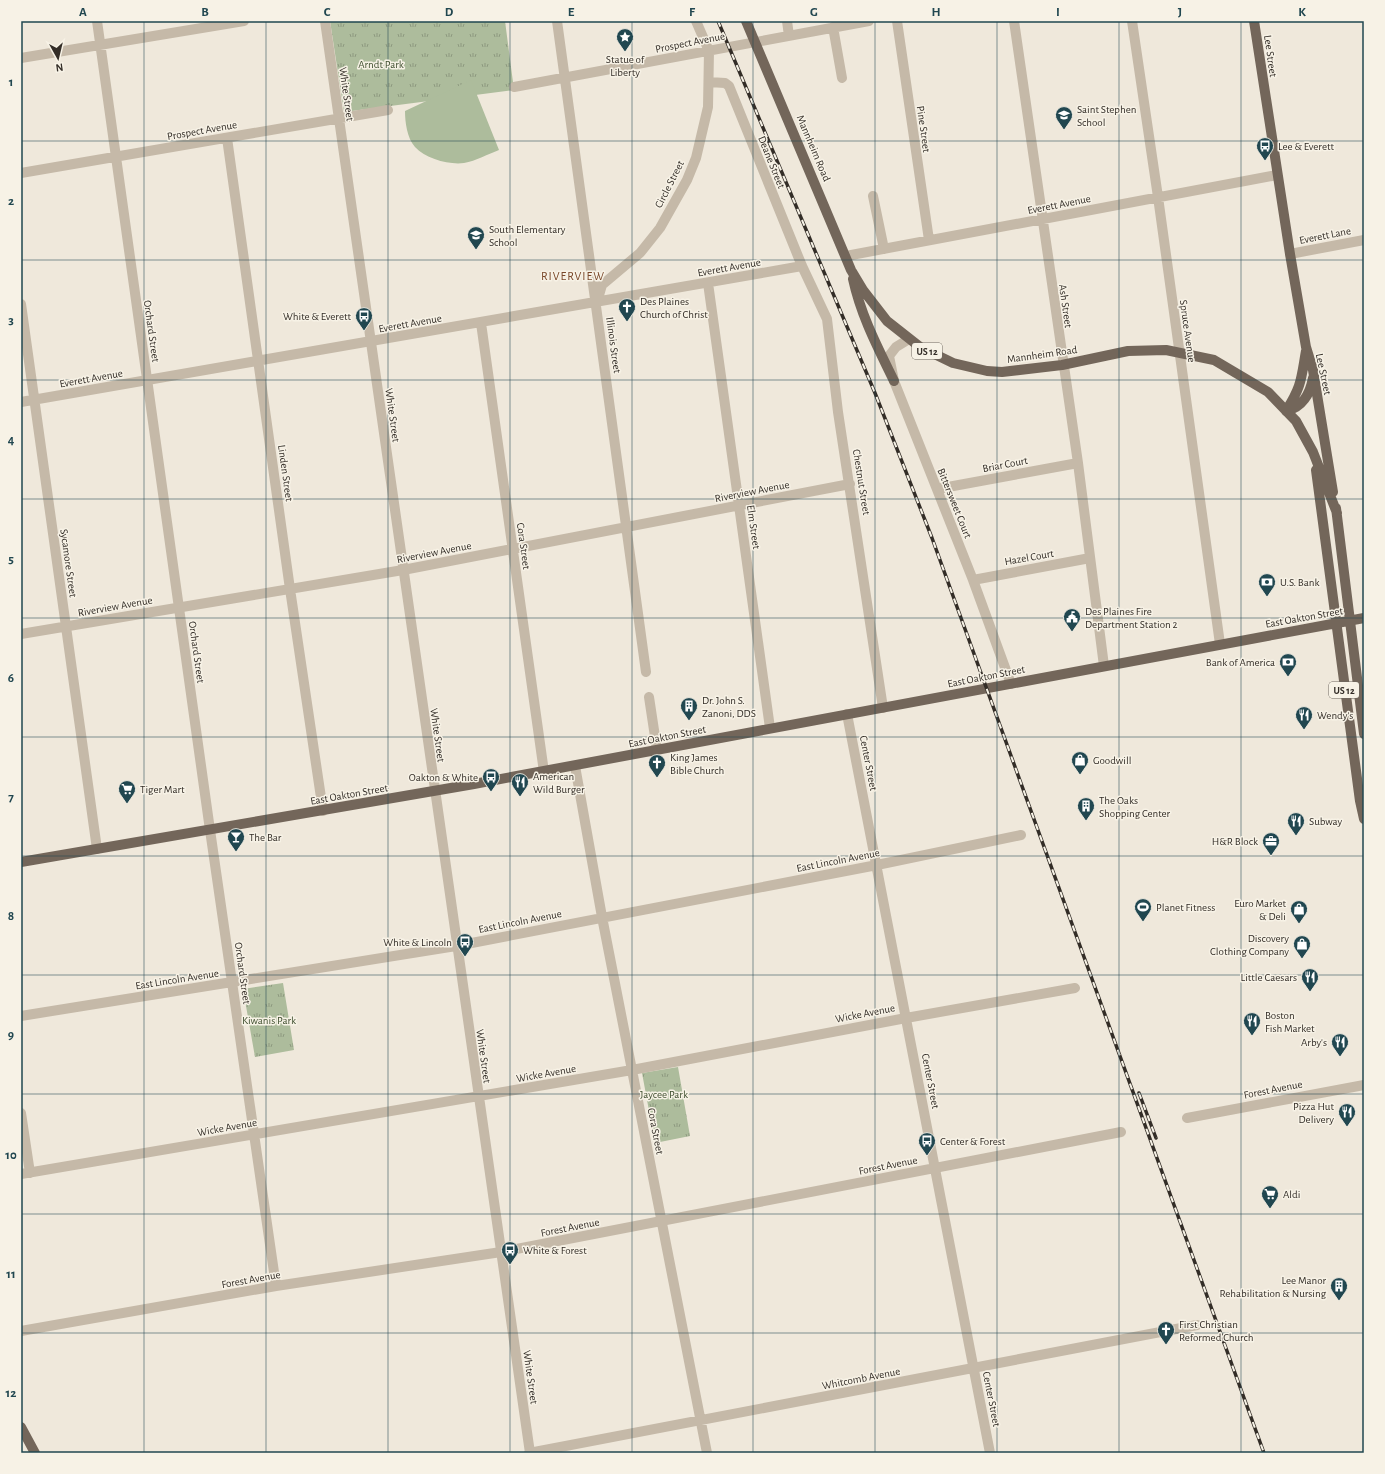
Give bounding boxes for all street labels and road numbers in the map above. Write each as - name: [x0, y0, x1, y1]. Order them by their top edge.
- street label: Prospect Avenue: [654, 30, 726, 55]
- street label: Lee Street: [1262, 34, 1279, 78]
- street label: White Street: [337, 66, 356, 122]
- street label: Pine Street: [915, 105, 932, 154]
- street label: Mannheim Road: [795, 113, 833, 183]
- street label: Prospect Avenue: [166, 119, 238, 142]
- street label: Deane Street: [756, 134, 787, 190]
- street label: Circle Street: [653, 158, 686, 210]
- street label: Everett Avenue: [1027, 193, 1092, 216]
- street label: Everett Lane: [1298, 225, 1352, 246]
- street label: Everett Avenue: [697, 257, 762, 278]
- street label: Ash Street: [1057, 284, 1074, 329]
- street label: Orchard Street: [142, 299, 161, 363]
- street label: Spruce Avenue: [1178, 299, 1197, 363]
- street label: Everett Avenue: [378, 313, 443, 334]
- street label: Illinois Street: [604, 316, 623, 374]
- road number: US 12: [912, 343, 942, 359]
- street label: Mannheim Road: [1006, 344, 1078, 365]
- street label: Lee Street: [1314, 352, 1333, 396]
- street label: Everett Avenue: [59, 368, 124, 389]
- street label: White Street: [383, 387, 402, 443]
- street label: Linden Street: [276, 444, 295, 503]
- street label: Chestnut Street: [851, 448, 872, 516]
- street label: Briar Court: [982, 455, 1029, 474]
- street label: Bittersweet Court: [936, 467, 974, 540]
- street label: Riverview Avenue: [714, 479, 790, 504]
- street label: Elm Street: [745, 504, 762, 550]
- street label: Cora Street: [515, 522, 532, 571]
- street label: Sycamore Street: [58, 528, 79, 598]
- street label: Riverview Avenue: [396, 540, 472, 565]
- street label: Hazel Court: [1004, 548, 1055, 567]
- street label: Riverview Avenue: [77, 595, 153, 618]
- street label: East Oakton Street: [1264, 605, 1344, 630]
- street label: Orchard Street: [187, 620, 206, 684]
- street label: East Oakton Street: [946, 663, 1026, 689]
- road number: US 12: [1329, 682, 1359, 698]
- street label: White Street: [428, 707, 447, 763]
- street label: East Oakton Street: [627, 723, 707, 749]
- street label: Center Street: [858, 735, 879, 792]
- street label: East Oakton Street: [309, 782, 389, 807]
- street label: East Lincoln Avenue: [796, 847, 881, 874]
- street label: East Lincoln Avenue: [478, 908, 563, 935]
- street label: Orchard Street: [233, 941, 252, 1005]
- street label: East Lincoln Avenue: [135, 967, 220, 992]
- street label: Wicke Avenue: [834, 1002, 896, 1025]
- street label: White Street: [474, 1028, 493, 1084]
- street label: Center Street: [920, 1053, 941, 1110]
- street label: Wicke Avenue: [515, 1063, 577, 1084]
- street label: Forest Avenue: [1243, 1078, 1303, 1101]
- street label: Cora Street: [646, 1107, 665, 1156]
- street label: Wicke Avenue: [196, 1117, 258, 1138]
- street label: Forest Avenue: [858, 1154, 918, 1177]
- street label: Forest Avenue: [540, 1216, 600, 1239]
- street label: Forest Avenue: [221, 1269, 281, 1290]
- street label: White Street: [521, 1349, 540, 1405]
- street label: Whitcomb Avenue: [821, 1366, 901, 1391]
- street label: Center Street: [981, 1371, 1002, 1428]

